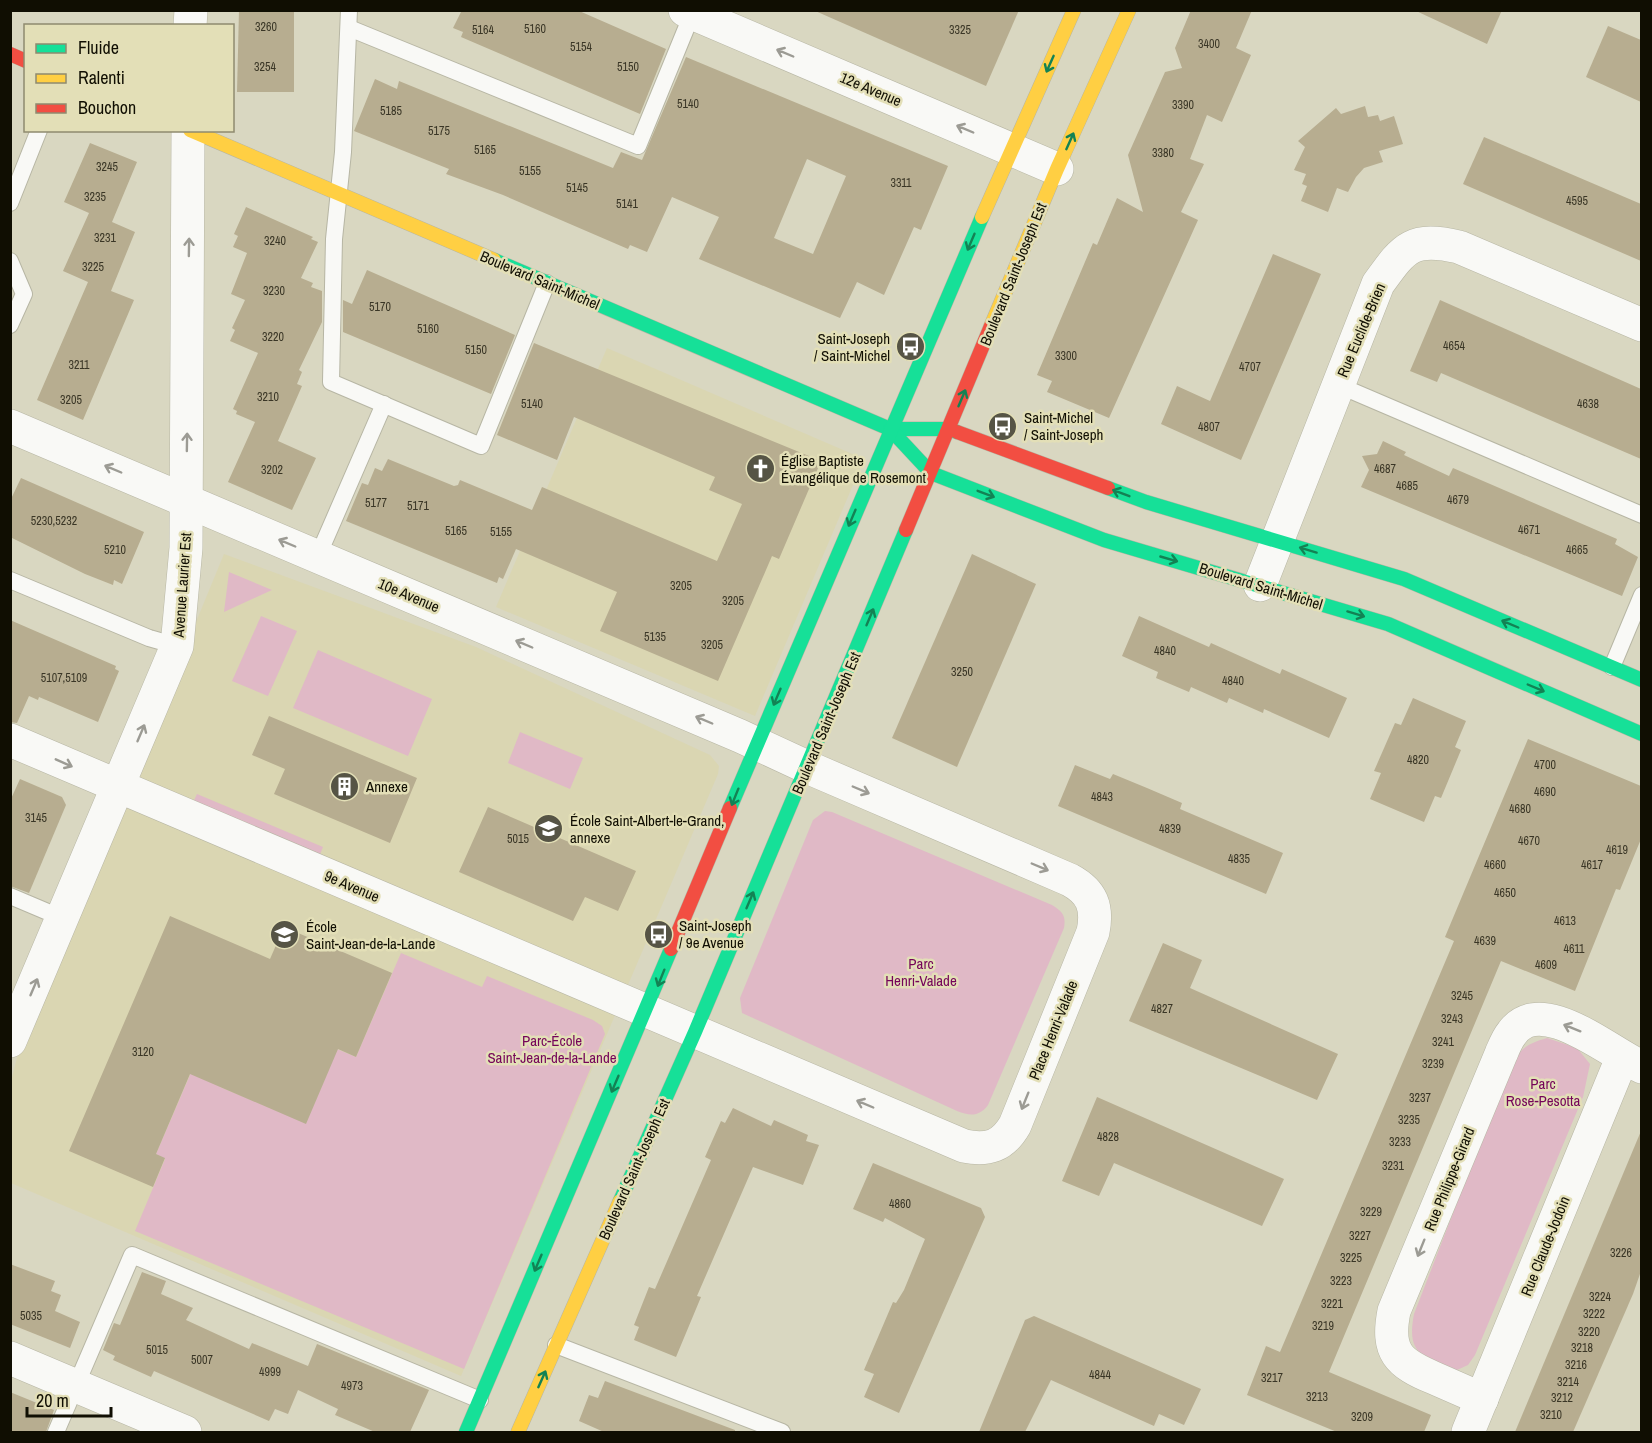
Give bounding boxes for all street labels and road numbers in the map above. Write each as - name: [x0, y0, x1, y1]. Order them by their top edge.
- street label: 12e Avenue: [837, 67, 905, 111]
- street label: Boulevard Saint-Joseph Est: [975, 199, 1052, 349]
- street label: Boulevard Saint-Michel: [477, 245, 603, 315]
- street label: Rue Euclide-Brien: [1332, 280, 1390, 380]
- street label: Avenue Laurier Est: [168, 531, 196, 639]
- street label: Boulevard Saint-Michel: [1197, 557, 1325, 615]
- street label: 10e Avenue: [375, 573, 443, 617]
- street label: Boulevard Saint-Joseph Est: [787, 648, 866, 797]
- street label: 9e Avenue: [321, 865, 383, 907]
- street label: Place Henri-Valade: [1023, 977, 1083, 1083]
- street label: Boulevard Saint-Joseph Est: [593, 1095, 675, 1243]
- street label: Rue Philippe-Girard: [1419, 1124, 1479, 1234]
- street label: Rue Claude-Jodoin: [1515, 1193, 1575, 1299]

